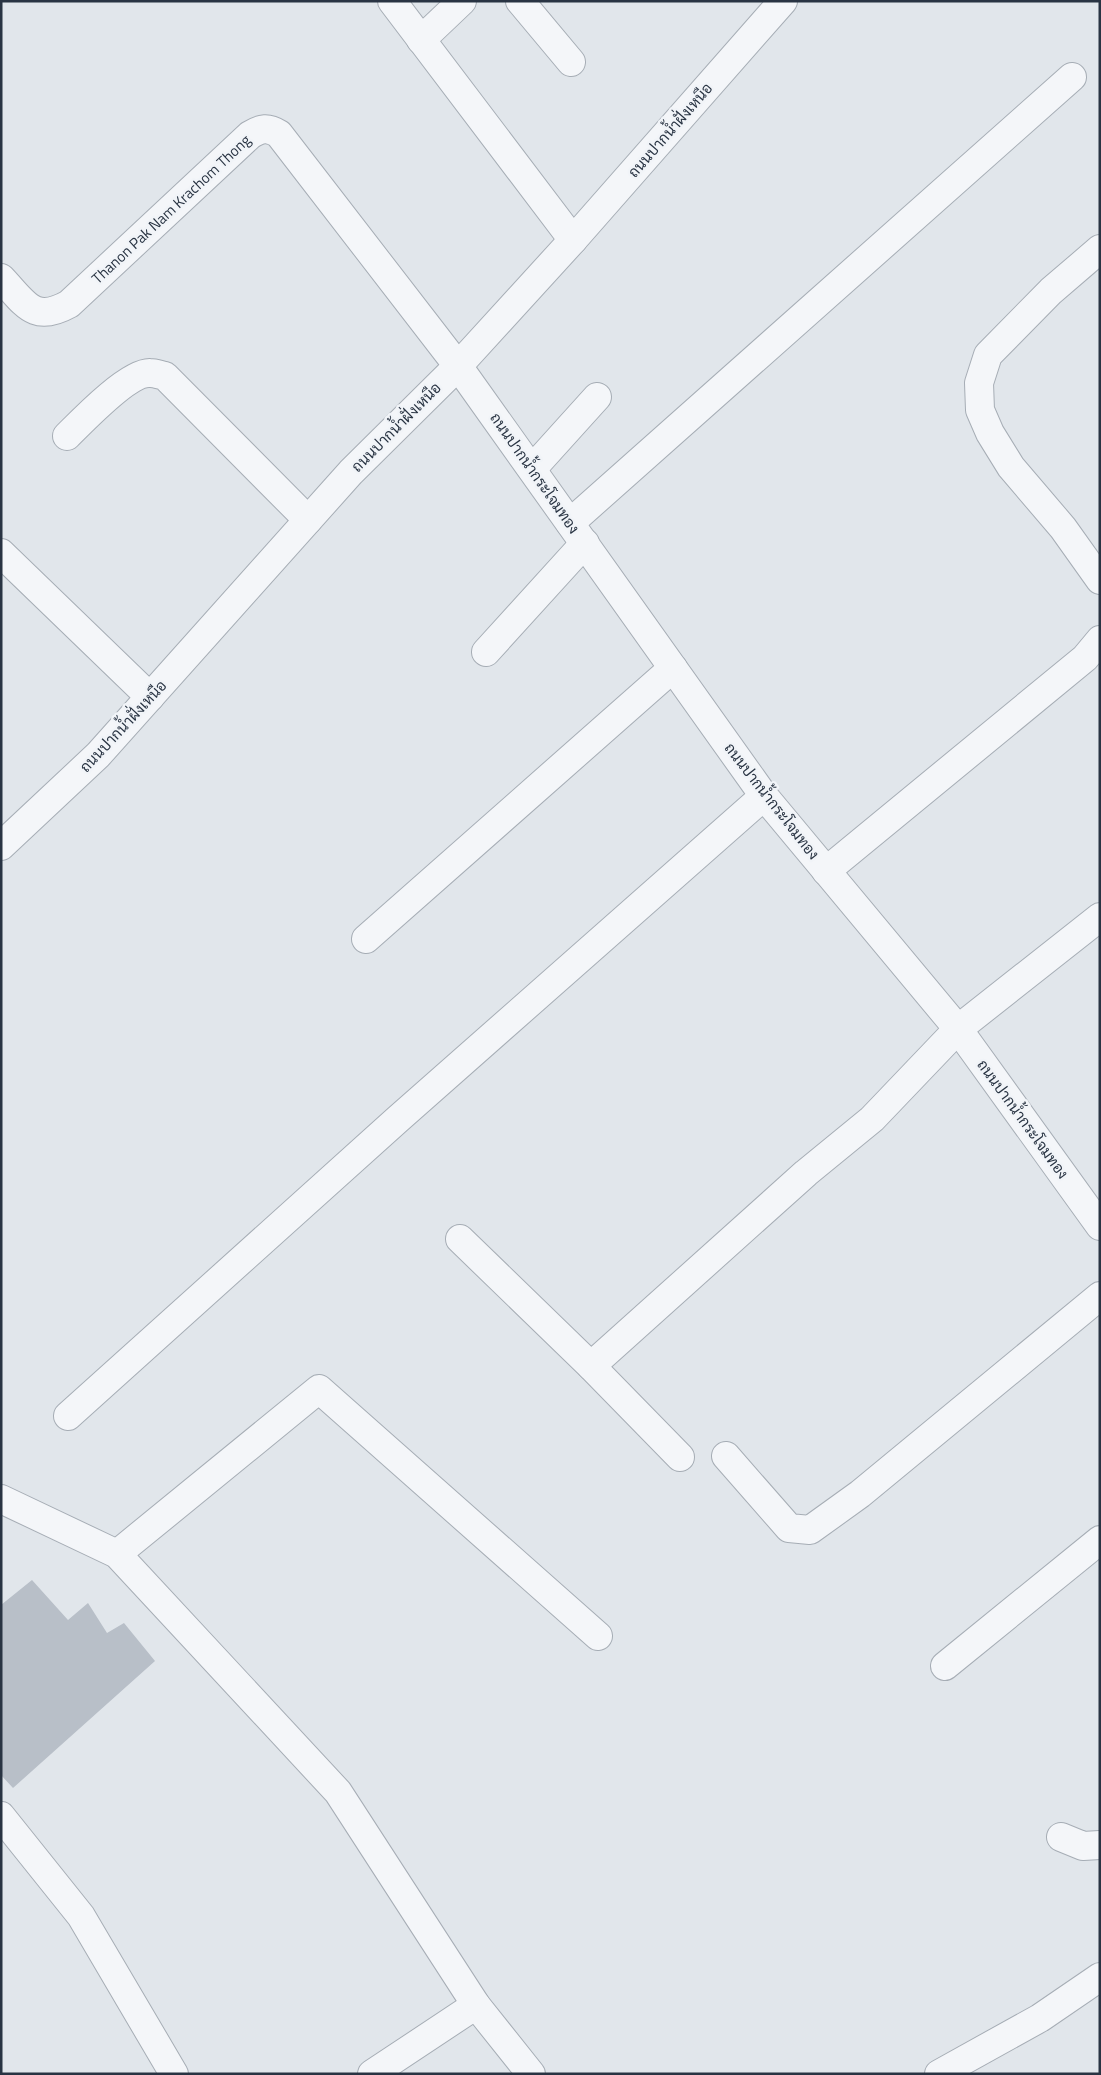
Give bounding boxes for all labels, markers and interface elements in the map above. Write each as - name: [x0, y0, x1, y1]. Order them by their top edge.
- street label: ถนนปากน้ำฝั่งเหนือ: [620, 76, 718, 182]
- street label: Thanon Pak Nam Krachom Thong: [86, 129, 256, 289]
- street label: ถนนปากน้ำฝั่งเหนือ: [344, 375, 446, 477]
- street label: ถนนปากน้ำกระโจมทอง: [485, 407, 586, 538]
- street label: ถนนปากน้ำฝั่งเหนือ: [72, 673, 172, 777]
- street label: ถนนปากน้ำกระโจมทอง: [719, 737, 826, 864]
- street label: ถนนปากน้ำกระโจมทอง: [972, 1054, 1075, 1184]

